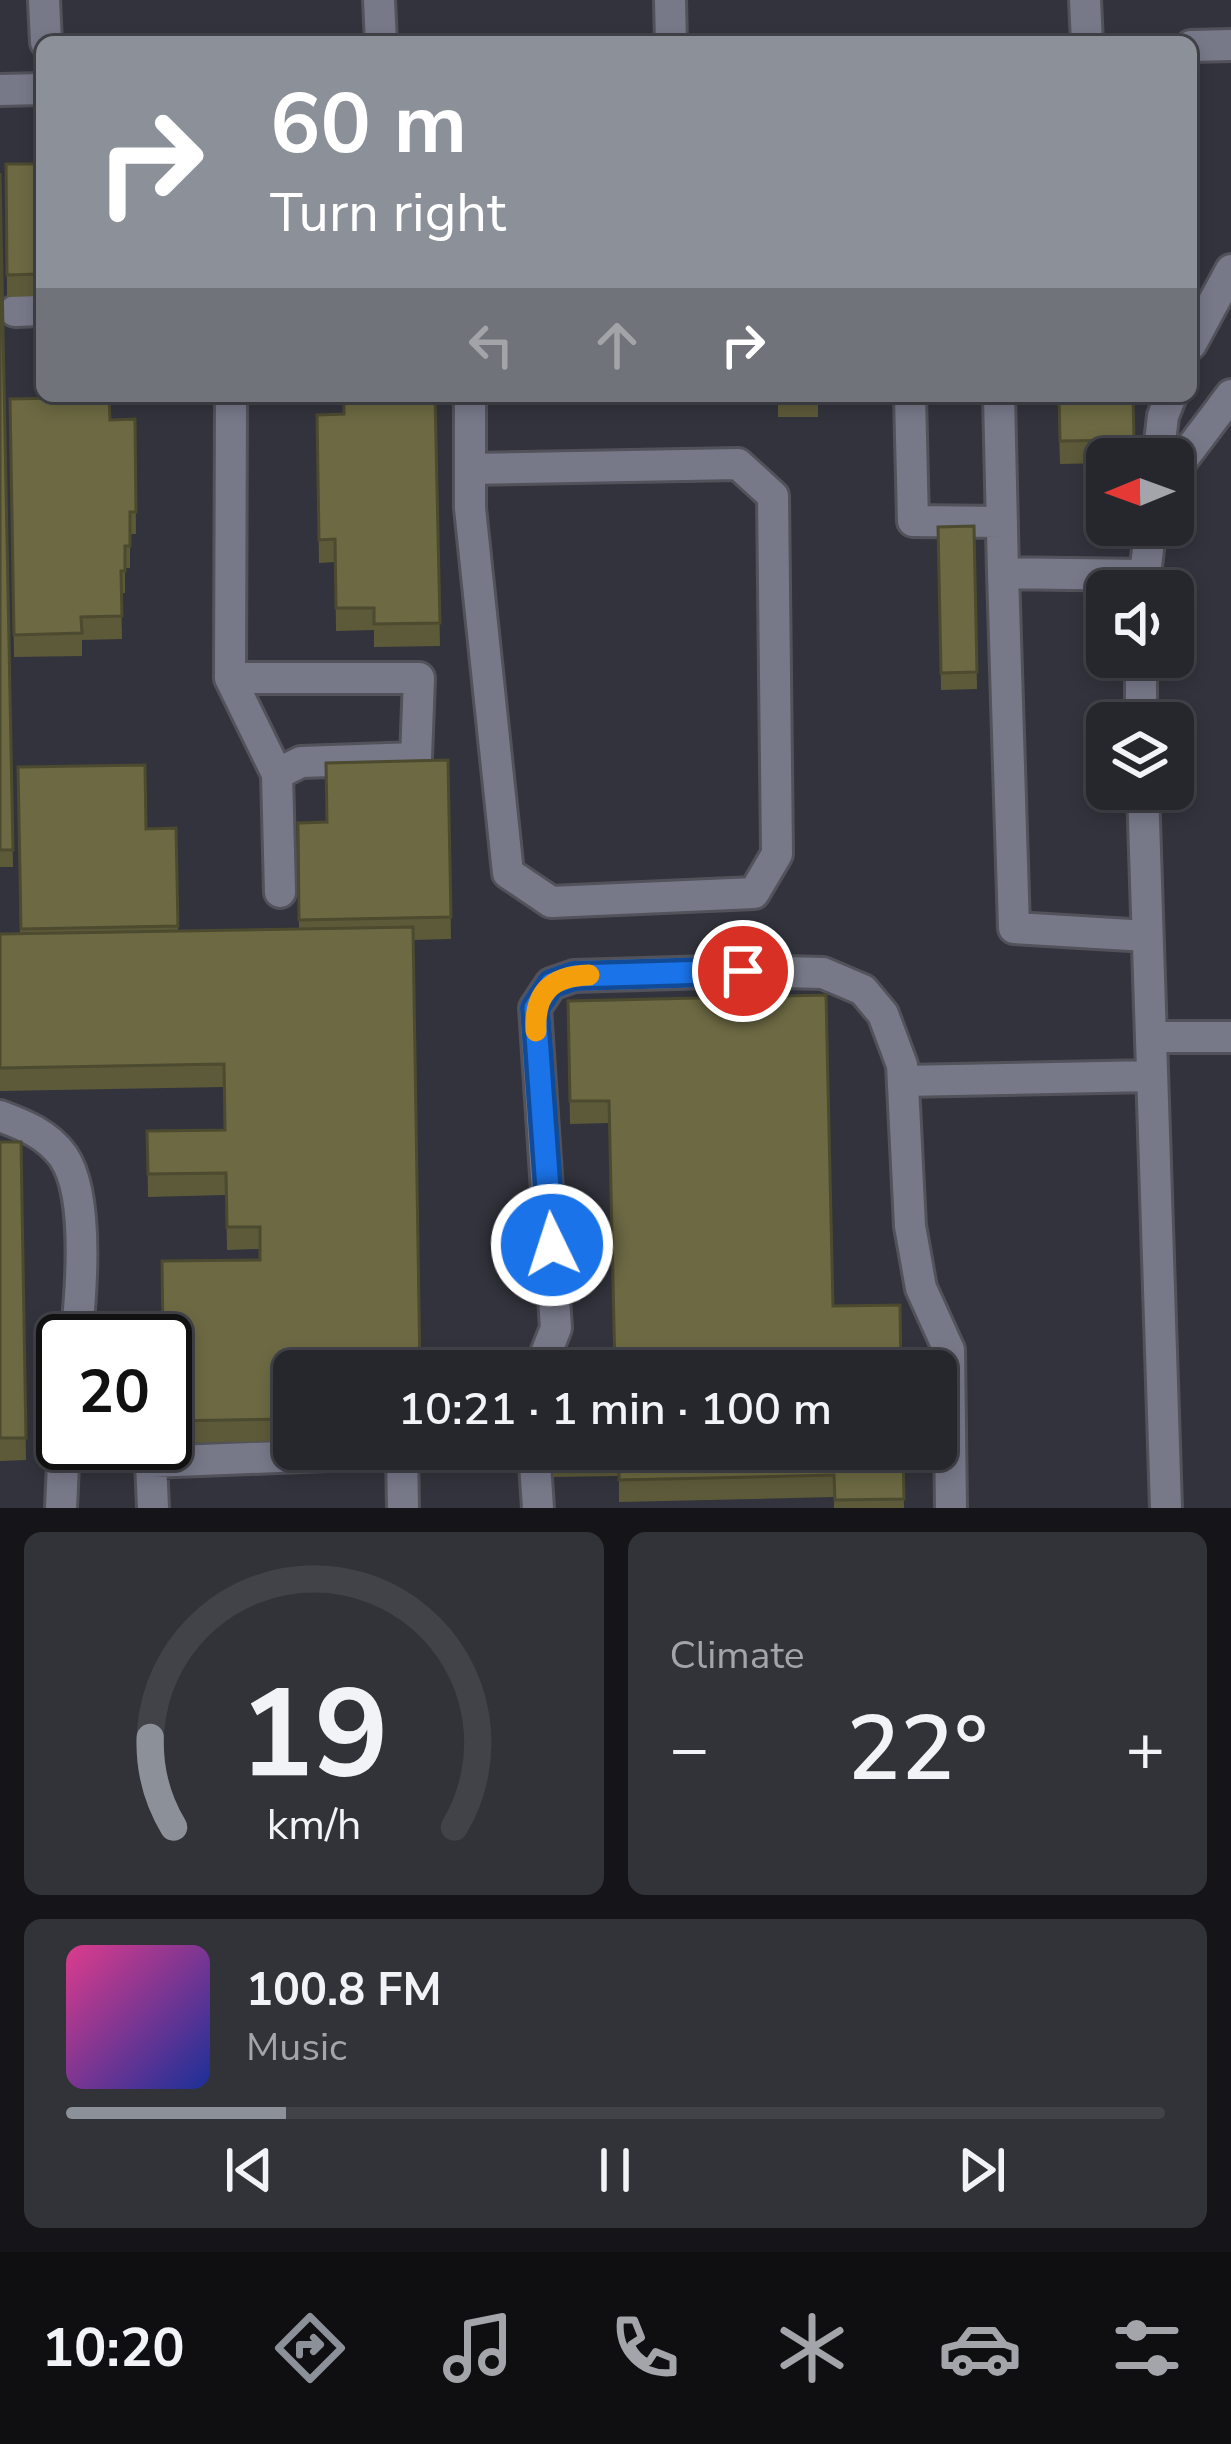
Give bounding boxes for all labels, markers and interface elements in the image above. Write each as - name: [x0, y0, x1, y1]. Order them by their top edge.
- text: 60 m: [270, 67, 467, 182]
- icon: right: [72, 84, 228, 240]
- text: Turn right: [270, 176, 506, 250]
- icon: left: [458, 312, 524, 378]
- icon: ahead: [584, 312, 650, 378]
- icon: right: [710, 312, 776, 378]
- north arrow: [1086, 438, 1194, 546]
- map controls: [1086, 438, 1194, 810]
- button: sound: [1086, 570, 1194, 678]
- button: layers: [1086, 702, 1194, 810]
- pin: [692, 920, 794, 1022]
- icon: arrive: [710, 938, 776, 1004]
- position arrow: [489, 1182, 615, 1308]
- speed limit sign: 20: [36, 1314, 192, 1470]
- text: 10:21 · 1 min · 100 m: [398, 1379, 832, 1440]
- text: Climate: [670, 1629, 805, 1682]
- text: 19: [239, 1650, 389, 1820]
- text: 22°: [846, 1688, 988, 1811]
- text: −: [670, 1704, 709, 1794]
- text: +: [1125, 1704, 1165, 1794]
- text: km/h: [266, 1795, 361, 1853]
- text: 100.8 FM: [246, 1960, 442, 2021]
- text: Music: [246, 2021, 347, 2074]
- icon: previous: [216, 2137, 282, 2203]
- icon: pause: [582, 2137, 648, 2203]
- icon: next: [949, 2137, 1015, 2203]
- icon: directions: [268, 2306, 352, 2390]
- icon: music: [436, 2306, 520, 2390]
- icon: phone: [603, 2306, 687, 2390]
- icon: climate: [770, 2306, 854, 2390]
- icon: car: [938, 2306, 1022, 2390]
- icon: filters: [1105, 2306, 1189, 2390]
- text: 10:20: [42, 2311, 185, 2385]

